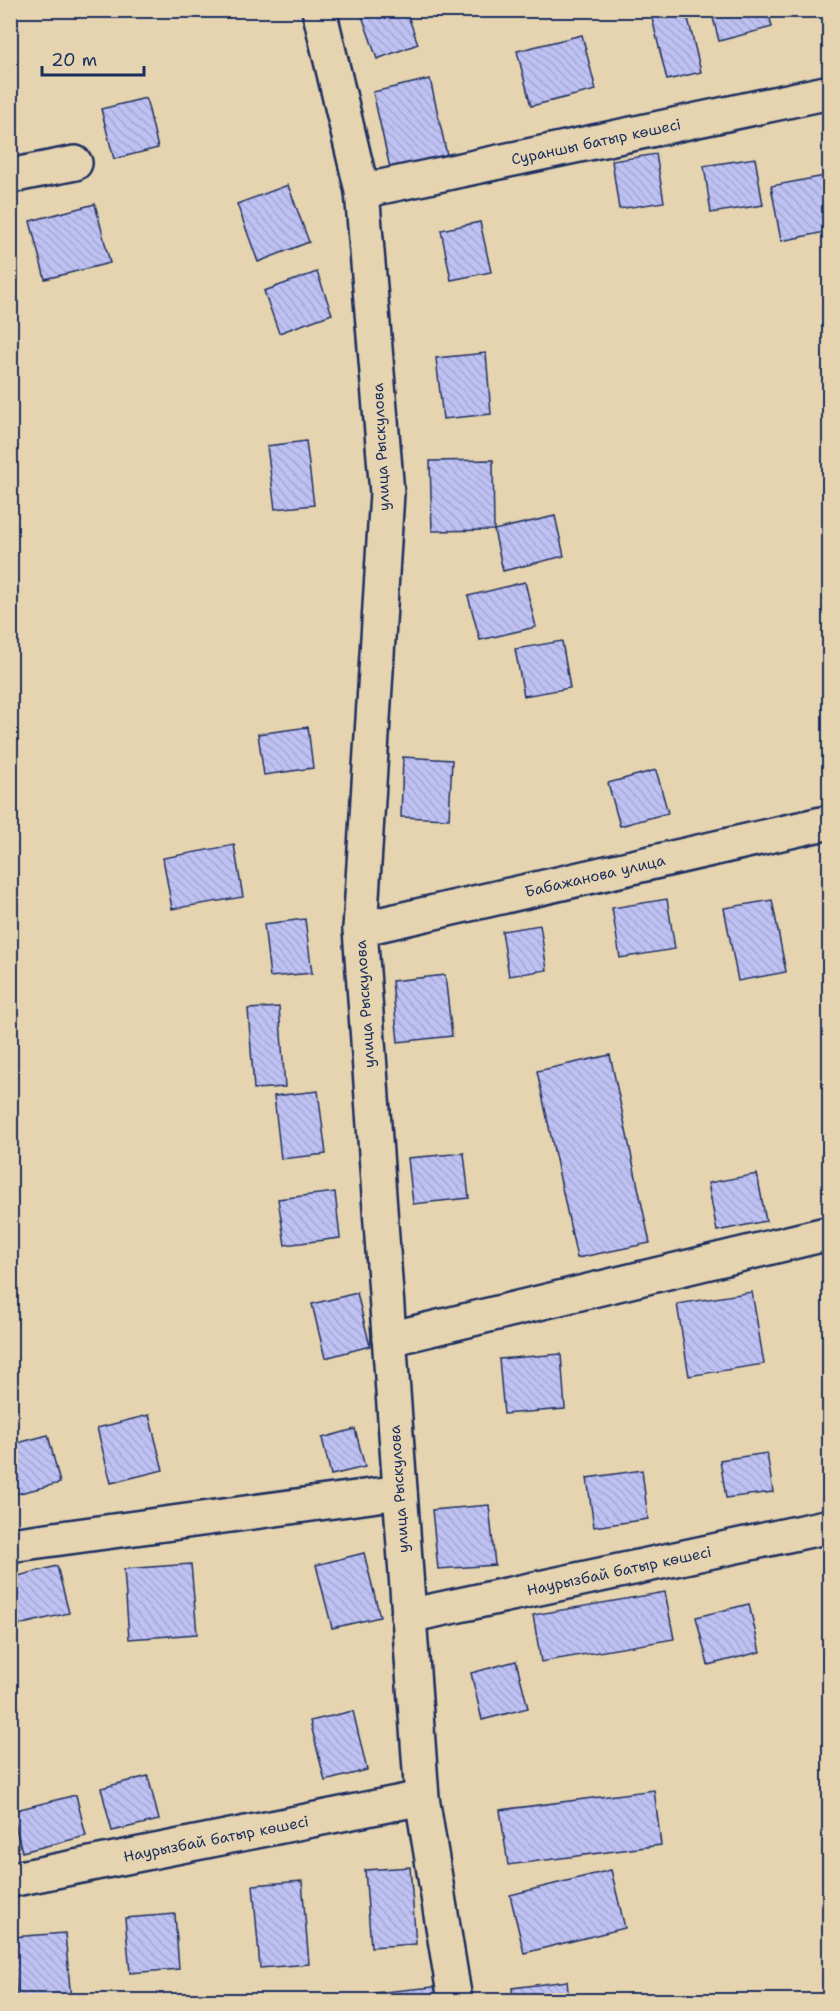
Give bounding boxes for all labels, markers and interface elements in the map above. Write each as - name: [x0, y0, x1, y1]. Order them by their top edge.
- scale bar: [42, 39, 144, 77]
- text: 20 m: [51, 48, 97, 72]
- street label: Сураншы батыр көшесі: [509, 114, 683, 170]
- street label: улица Рыскулова: [368, 382, 394, 511]
- street label: Бабажанова улица: [523, 850, 668, 902]
- street label: улица Рыскулова: [351, 939, 379, 1069]
- street label: улица Рыскулова: [385, 1424, 413, 1554]
- street label: Наурызбай батыр көшесі: [525, 1542, 713, 1600]
- street label: Наурызбай батыр көшесі: [122, 1811, 310, 1867]

